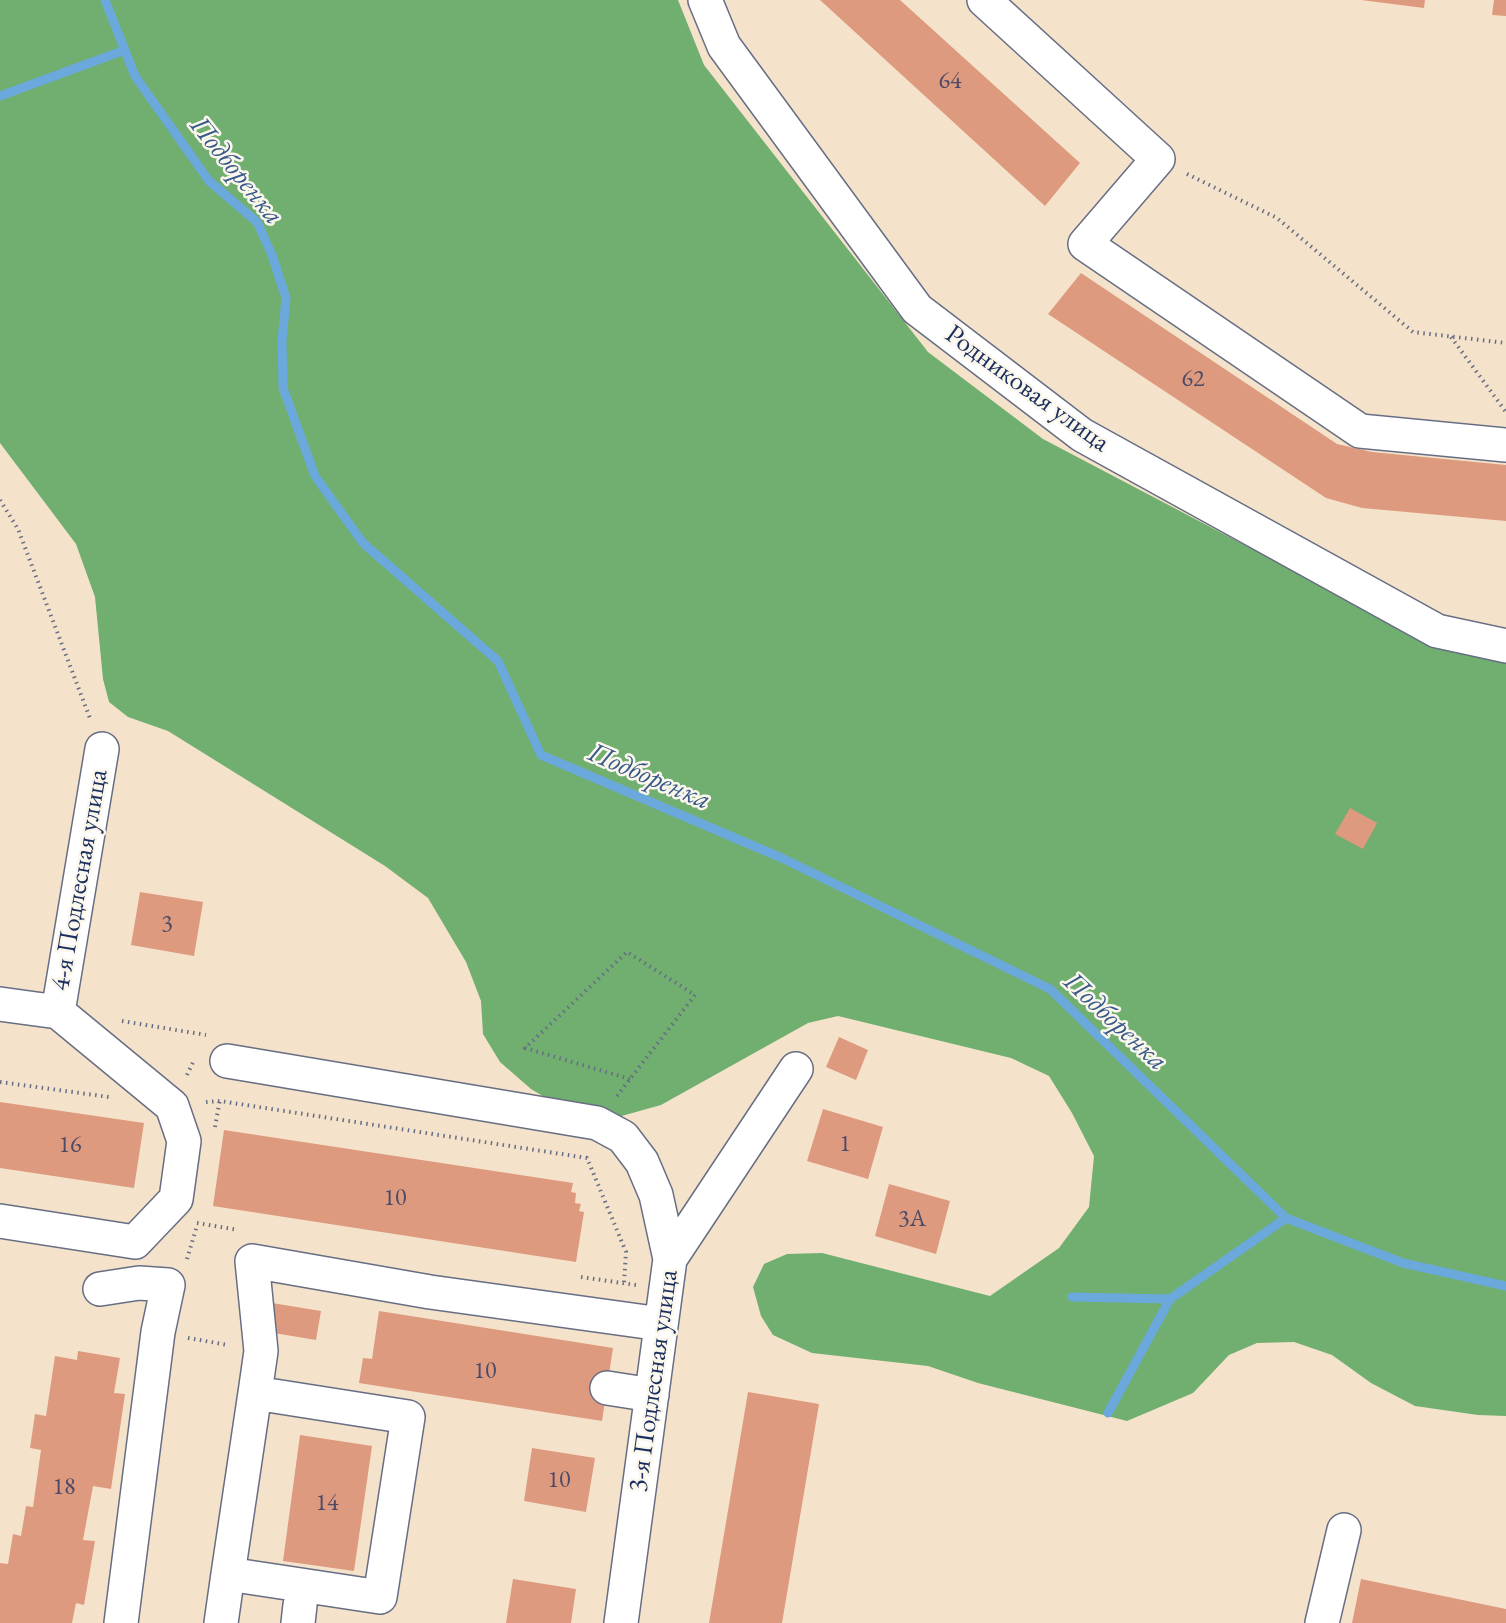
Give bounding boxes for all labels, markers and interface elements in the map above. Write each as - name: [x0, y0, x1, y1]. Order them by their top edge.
- house number: 64: [938, 67, 962, 95]
- water label: Подборенка: [182, 110, 290, 232]
- street label: Родниковая улица: [938, 318, 1116, 460]
- house number: 62: [1181, 365, 1205, 393]
- water label: Подборенка: [583, 736, 715, 818]
- street label: 4-я Подлесная улица: [45, 767, 115, 993]
- house number: 3: [161, 910, 173, 938]
- water label: Подборенка: [1056, 966, 1174, 1078]
- house number: 1: [839, 1130, 851, 1158]
- house number: 16: [58, 1131, 82, 1159]
- house number: 10: [383, 1184, 407, 1212]
- house number: 3А: [898, 1205, 926, 1233]
- street label: 3-я Подлесная улица: [622, 1268, 686, 1494]
- house number: 10: [473, 1357, 497, 1385]
- house number: 10: [547, 1466, 571, 1494]
- house number: 18: [52, 1473, 76, 1501]
- house number: 14: [315, 1489, 339, 1517]

